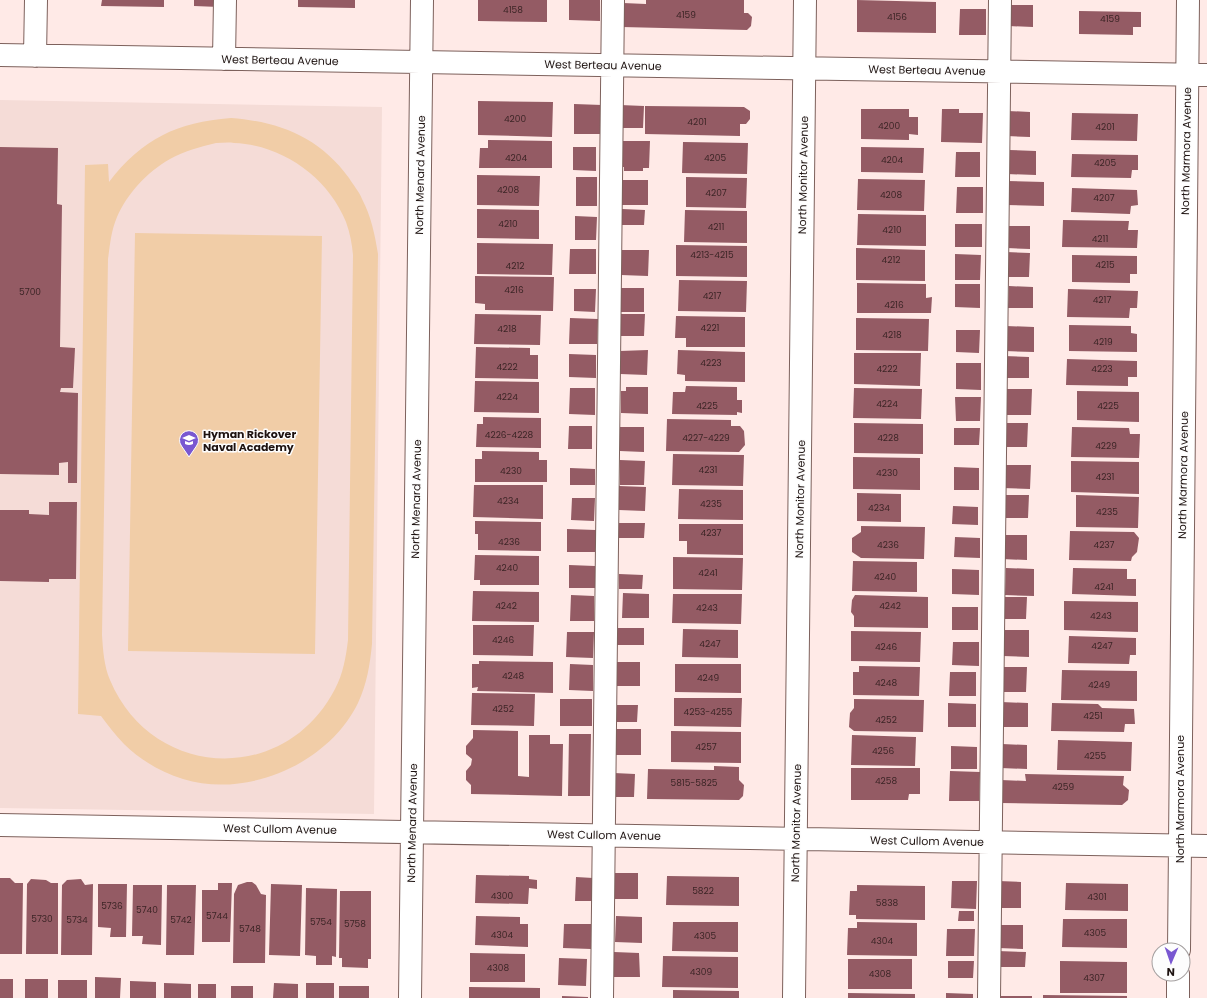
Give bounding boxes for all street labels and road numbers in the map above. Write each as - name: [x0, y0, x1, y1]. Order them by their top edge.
- street label: West Berteau Avenue: [221, 51, 339, 69]
- street label: West Berteau Avenue: [544, 56, 662, 74]
- street label: West Berteau Avenue: [868, 61, 986, 79]
- street label: North Marmora Avenue: [1177, 87, 1195, 215]
- street label: North Menard Avenue: [411, 115, 429, 235]
- street label: North Monitor Avenue: [794, 115, 812, 234]
- street label: North Marmora Avenue: [1174, 411, 1192, 539]
- street label: North Menard Avenue: [407, 439, 425, 559]
- street label: North Monitor Avenue: [791, 439, 809, 558]
- street label: North Marmora Avenue: [1172, 735, 1188, 863]
- street label: North Menard Avenue: [403, 763, 421, 883]
- street label: North Monitor Avenue: [787, 763, 805, 882]
- street label: West Cullom Avenue: [223, 820, 337, 838]
- street label: West Cullom Avenue: [547, 826, 661, 844]
- street label: West Cullom Avenue: [870, 832, 984, 850]

